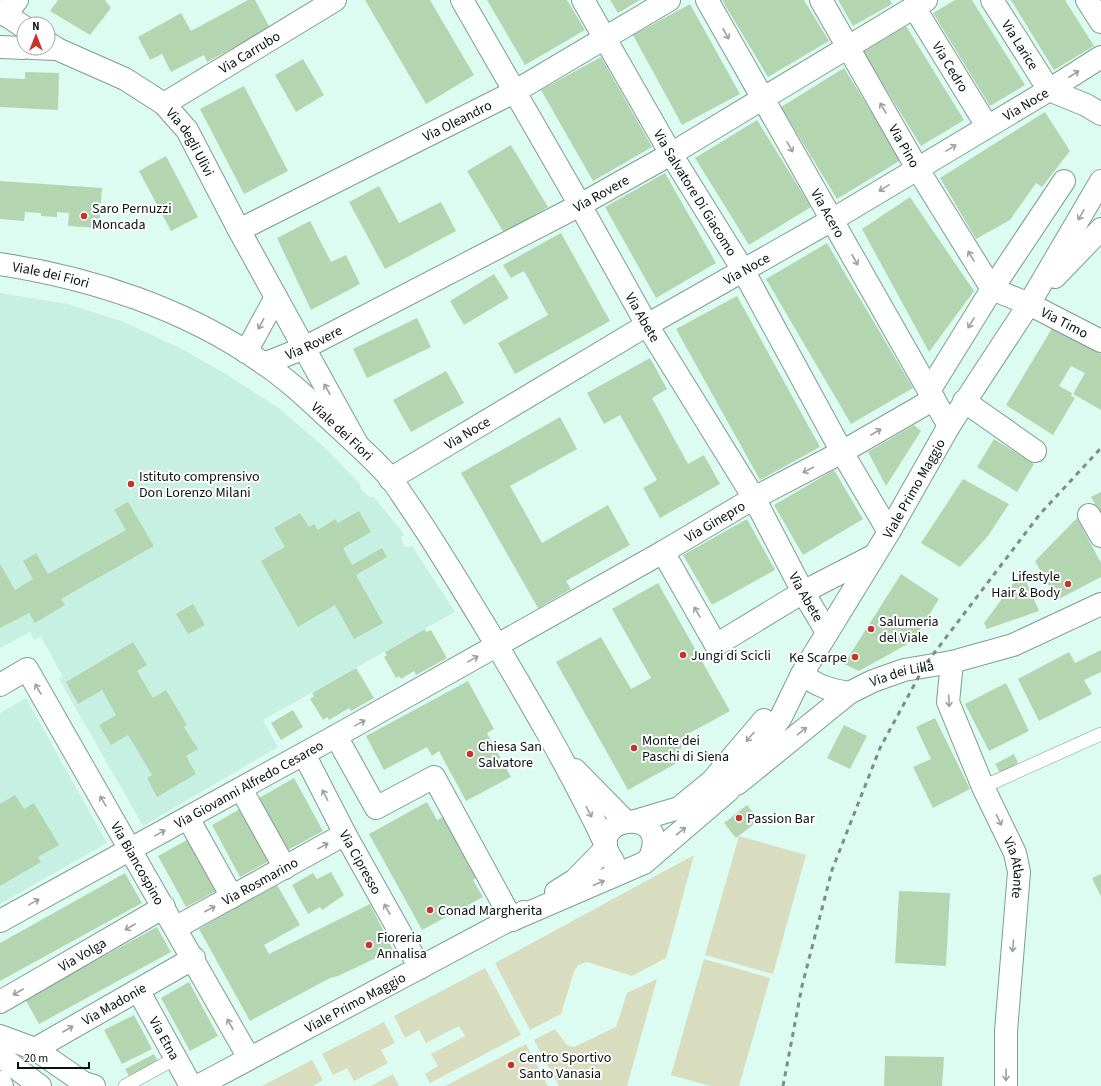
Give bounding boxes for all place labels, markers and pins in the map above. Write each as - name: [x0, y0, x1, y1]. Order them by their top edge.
- place label: Saro Pernuzzi Moncada: [92, 199, 172, 235]
- marker: Saro Pernuzzi Moncada: [79, 211, 89, 221]
- place label: Istituto comprensivo Don Lorenzo Milani: [139, 467, 259, 503]
- marker: Istituto comprensivo Don Lorenzo Milani: [126, 479, 136, 489]
- place label: Lifestyle Hair & Body: [991, 567, 1060, 603]
- marker: Lifestyle Hair & Body: [1063, 579, 1073, 589]
- place label: Salumeria del Viale: [879, 612, 939, 648]
- marker: Salumeria del Viale: [866, 624, 876, 634]
- place label: Jungi di Scicli: [691, 646, 771, 666]
- place label: Ke Scarpe: [789, 648, 847, 668]
- marker: Jungi di Scicli: [678, 650, 688, 660]
- marker: Ke Scarpe: [850, 652, 860, 662]
- place label: Monte dei Paschi di Siena: [642, 731, 729, 767]
- place label: Chiesa San Salvatore: [478, 737, 542, 773]
- marker: Monte dei Paschi di Siena: [629, 743, 639, 753]
- marker: Chiesa San Salvatore: [465, 749, 475, 759]
- place label: Passion Bar: [747, 809, 815, 829]
- marker: Passion Bar: [734, 813, 744, 823]
- place label: Conad Margherita: [438, 901, 542, 921]
- marker: Conad Margherita: [425, 905, 435, 915]
- place label: Fioreria Annalisa: [377, 928, 427, 964]
- marker: Fioreria Annalisa: [364, 940, 374, 950]
- place label: Centro Sportivo Santo Vanasia: [519, 1048, 611, 1084]
- marker: Centro Sportivo Santo Vanasia: [506, 1060, 516, 1070]

